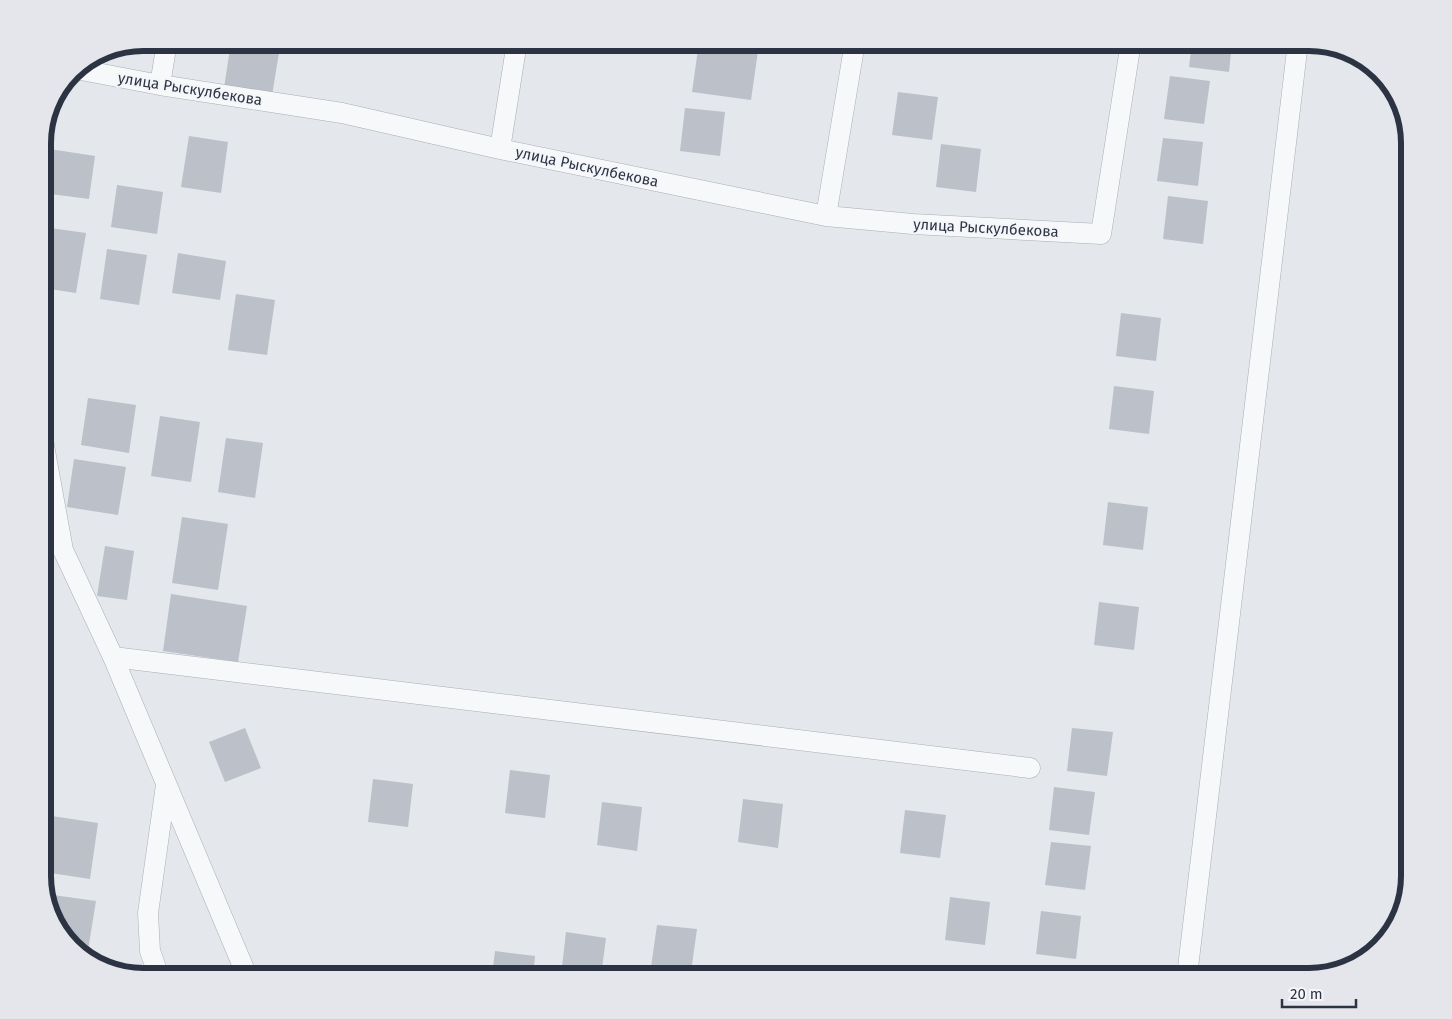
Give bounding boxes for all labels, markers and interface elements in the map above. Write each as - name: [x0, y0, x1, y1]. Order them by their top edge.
- street label: улица Рыскулбекова: [117, 69, 263, 109]
- street label: улица Рыскулбекова: [514, 143, 660, 191]
- street label: улица Рыскулбекова: [913, 215, 1059, 241]
- scale bar: [1282, 976, 1356, 1008]
- text: 20 m: [1290, 985, 1323, 1003]

